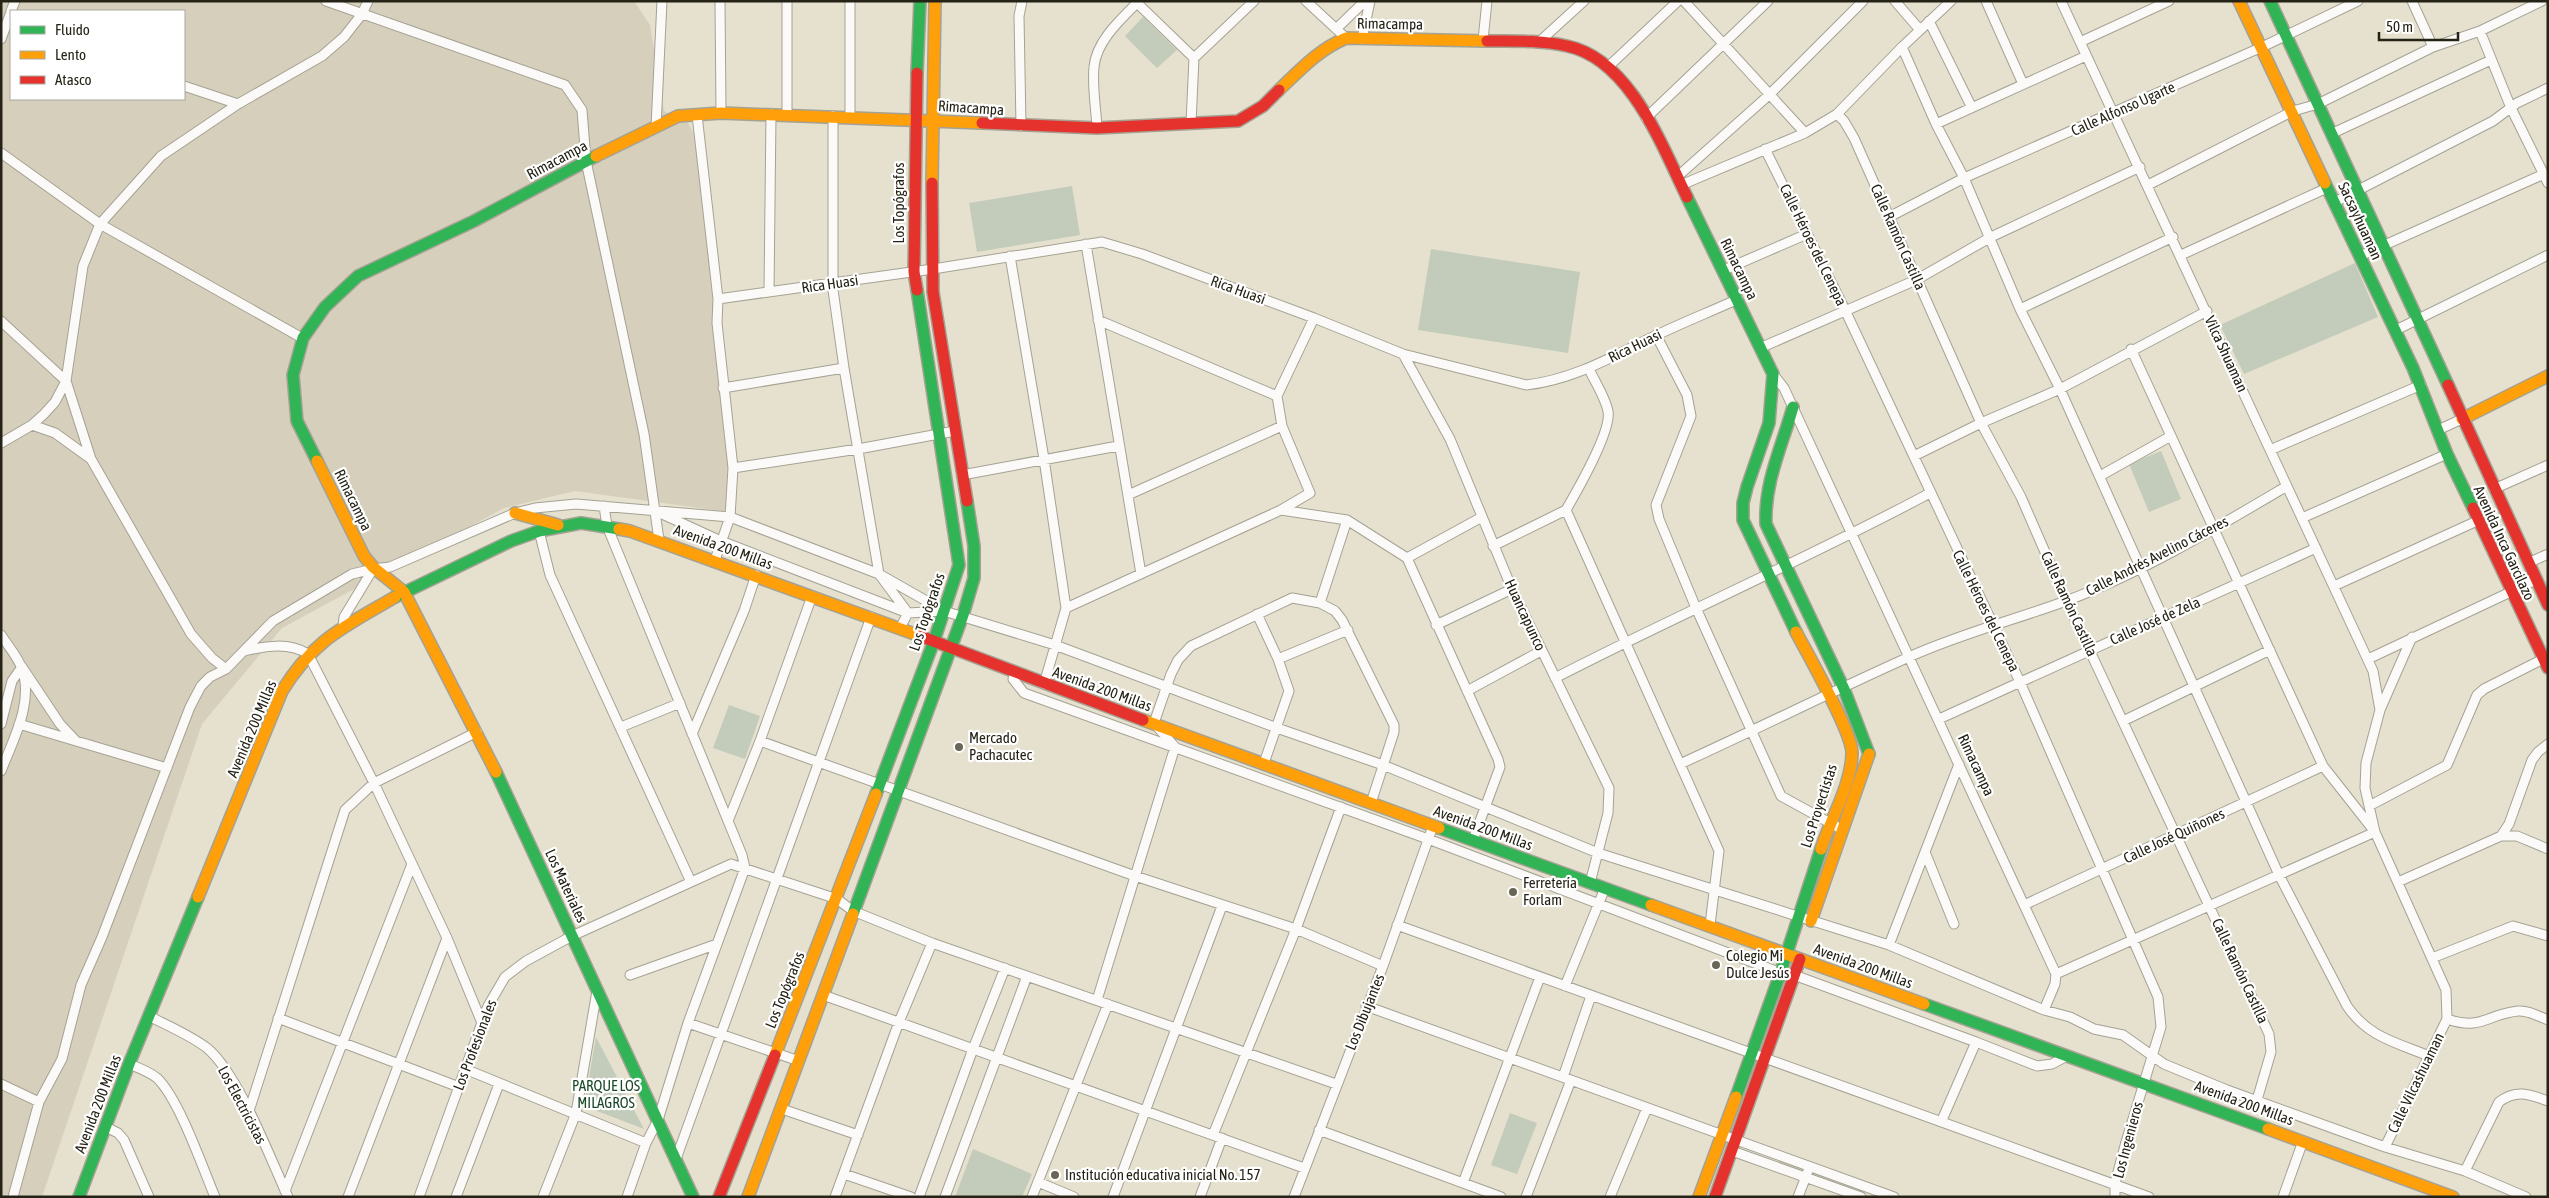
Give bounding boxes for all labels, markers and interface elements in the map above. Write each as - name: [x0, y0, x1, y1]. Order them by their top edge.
- legend: [10, 10, 185, 100]
- scale bar: [2379, 10, 2458, 42]
- street label: Rimacampa: [1357, 14, 1423, 33]
- text: 50 m: [2386, 18, 2413, 35]
- text: Fluido: [55, 21, 90, 38]
- text: Lento: [55, 46, 86, 63]
- text: Atasco: [55, 71, 92, 88]
- street label: Calle Alfonso Ugarte: [2068, 78, 2177, 139]
- street label: Rimacampa: [937, 97, 1005, 118]
- street label: Rimacampa: [524, 137, 590, 183]
- street label: Los Topógrafos: [890, 162, 907, 244]
- street label: Sacsayhuaman: [2335, 179, 2386, 262]
- street label: Calle Héroes del Cenepa: [1777, 181, 1850, 308]
- street label: Calle Ramón Castilla: [1868, 181, 1929, 292]
- street label: Rimacampa: [1717, 235, 1762, 302]
- street label: Rica Huasi: [800, 271, 859, 296]
- street label: Rica Huasi: [1208, 272, 1268, 307]
- street label: Vilca Shuaman: [2201, 313, 2251, 395]
- street label: Rica Huasi: [1605, 325, 1664, 366]
- street label: Rimacampa: [331, 466, 376, 533]
- street label: Avenida Inca Garcilazo: [2470, 483, 2538, 603]
- street label: Calle Andrés Avelino Cáceres: [2083, 512, 2231, 599]
- street label: Avenida 200 Millas: [671, 521, 775, 572]
- street label: Calle Héroes del Cenepa: [1950, 547, 2023, 674]
- street label: Calle Ramón Castilla: [2038, 549, 2101, 659]
- street label: Los Topógrafos: [905, 571, 948, 653]
- street label: Huancapunco: [1501, 576, 1549, 653]
- street label: Calle José de Zela: [2107, 593, 2203, 648]
- street label: Avenida 200 Millas: [1050, 663, 1154, 714]
- street label: Avenida 200 Millas: [223, 678, 280, 780]
- place label: Mercado Pachacutec: [969, 729, 1033, 763]
- street label: Rimacampa: [1955, 731, 1998, 798]
- marker: Mercado Pachacutec: [953, 741, 965, 753]
- street label: Los Proyectistas: [1797, 762, 1840, 850]
- street label: Avenida 200 Millas: [1431, 802, 1535, 853]
- street label: Calle José Quiñones: [2121, 805, 2227, 866]
- street label: Los Materiales: [542, 846, 591, 925]
- place label: Ferretería Forlam: [1523, 874, 1577, 908]
- marker: Ferretería Forlam: [1507, 886, 1519, 898]
- street label: Calle Ramón Castilla: [2209, 916, 2272, 1026]
- street label: Avenida 200 Millas: [1811, 940, 1915, 991]
- place label: Colegio Mi Dulce Jesús: [1726, 947, 1789, 981]
- street label: Los Topógrafos: [761, 949, 808, 1031]
- marker: Colegio Mi Dulce Jesús: [1710, 959, 1722, 971]
- street label: Los Dibujantes: [1342, 971, 1387, 1052]
- street label: Los Profesionales: [449, 997, 500, 1093]
- street label: Calle Vilcashuaman: [2384, 1030, 2447, 1136]
- street label: Avenida 200 Millas: [71, 1052, 124, 1155]
- street label: Los Electricistas: [215, 1063, 270, 1147]
- park label: PARQUE LOS MILAGROS: [572, 1077, 640, 1111]
- street label: Avenida 200 Millas: [2192, 1077, 2296, 1128]
- street label: Los Ingenieros: [2109, 1100, 2146, 1180]
- place label: Institución educativa inicial No. 157: [1065, 1166, 1261, 1183]
- marker: Institución educativa inicial No. 157: [1049, 1169, 1061, 1181]

